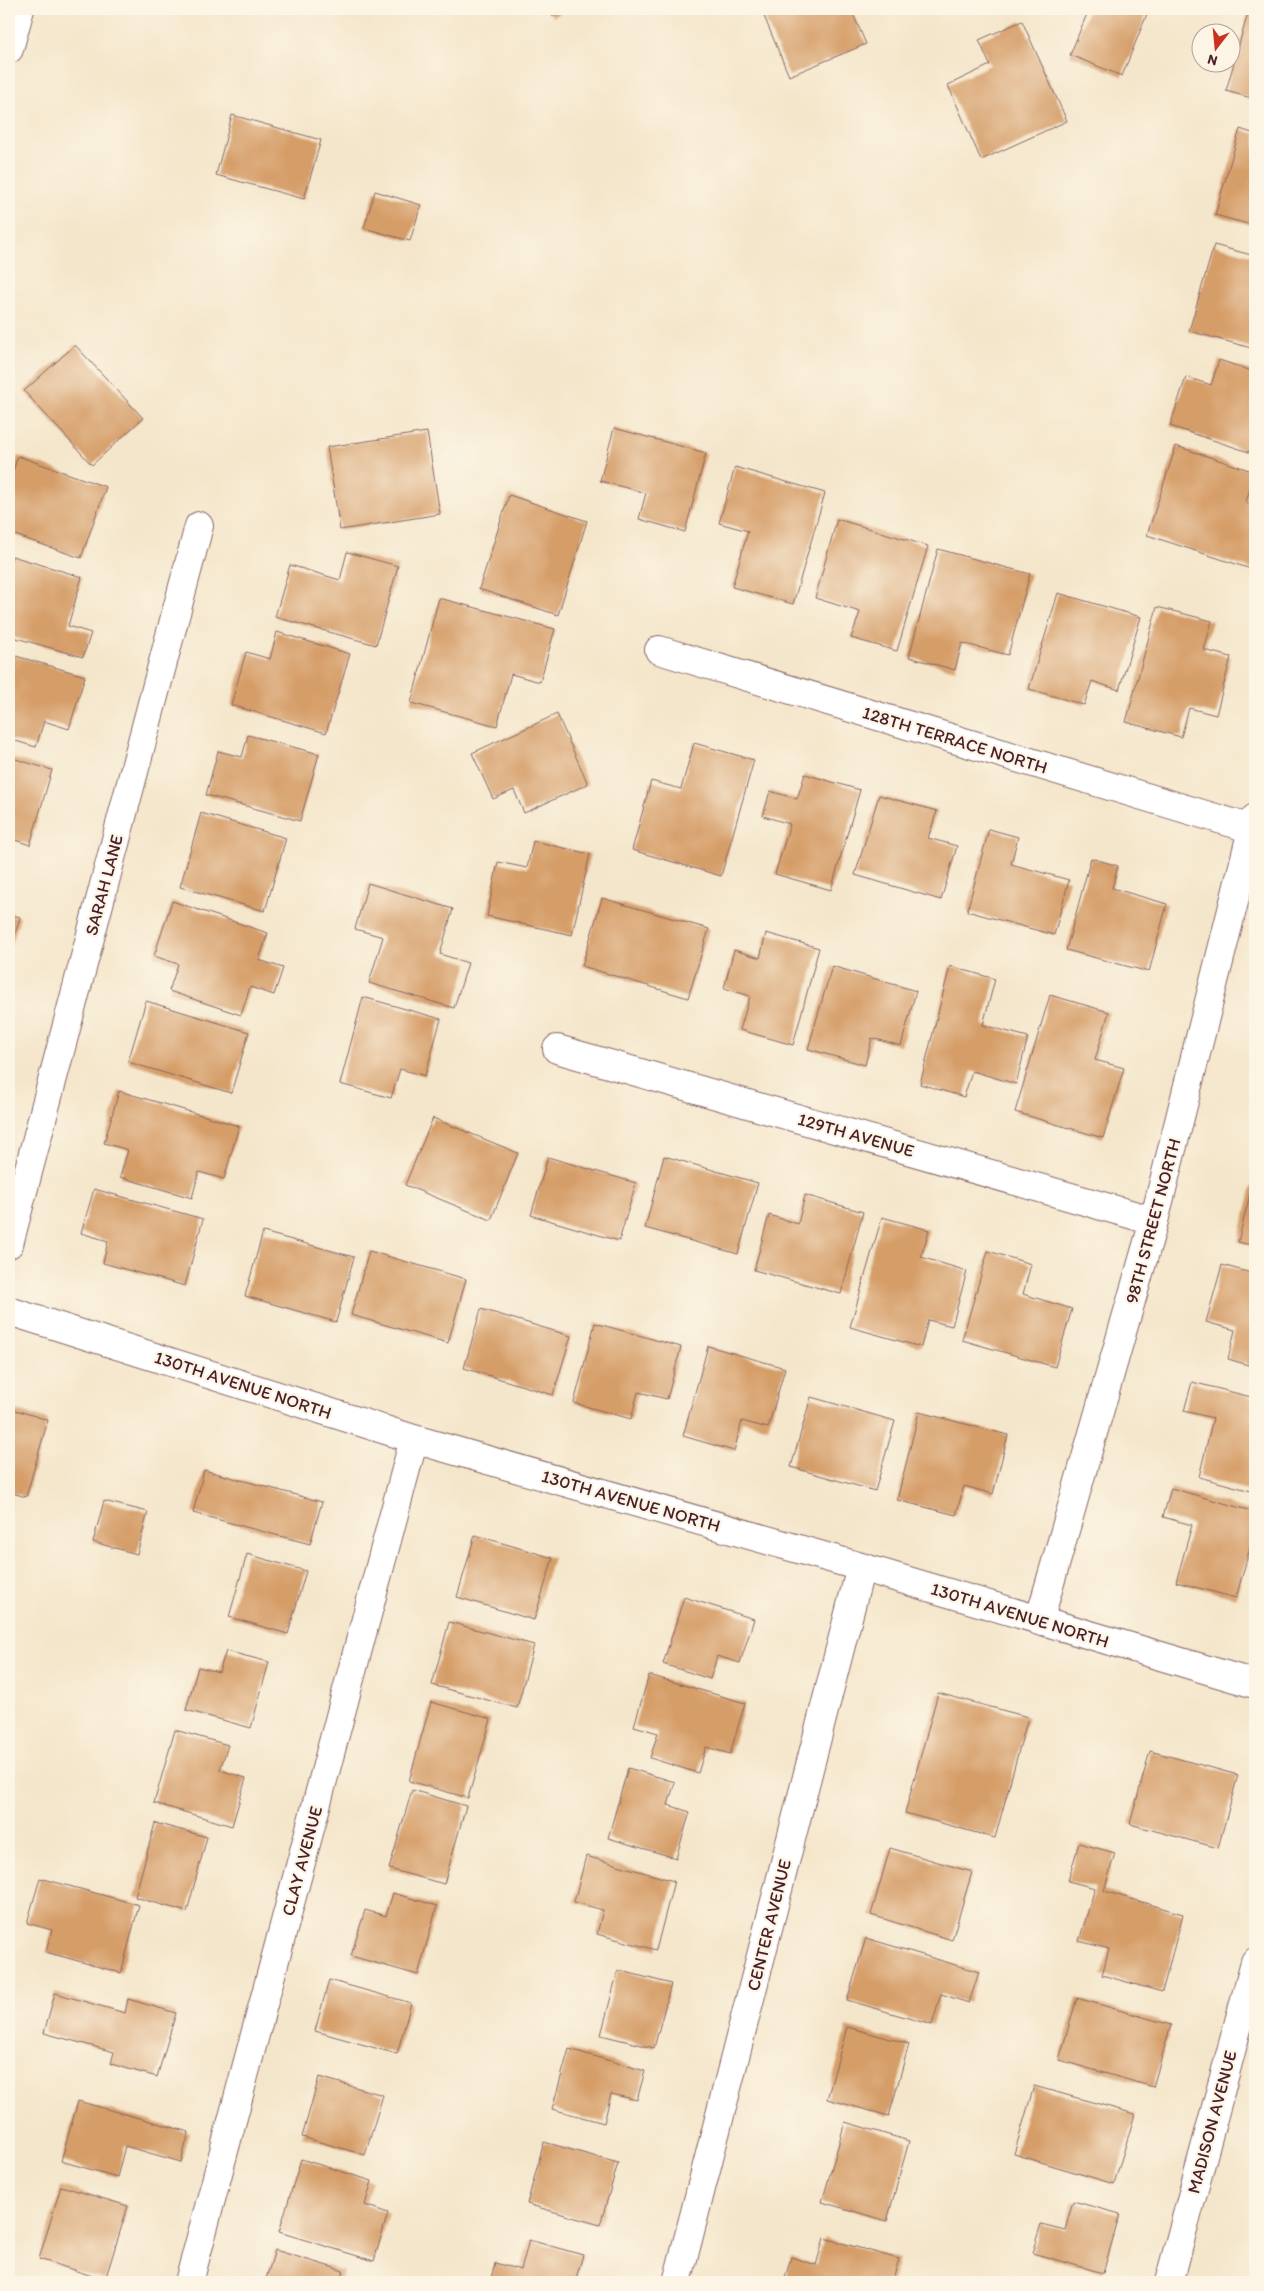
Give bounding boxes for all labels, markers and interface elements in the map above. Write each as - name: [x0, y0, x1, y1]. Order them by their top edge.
- north arrow: [1192, 22, 1242, 72]
- text: N: [1206, 51, 1219, 69]
- street label: 128TH TERRACE NORTH: [860, 701, 1050, 779]
- street label: SARAH LANE: [80, 832, 128, 938]
- street label: 129TH AVENUE: [795, 1108, 917, 1162]
- street label: 98TH STREET NORTH: [1120, 1136, 1186, 1306]
- street label: 130TH AVENUE NORTH: [152, 1346, 334, 1424]
- street label: 130TH AVENUE NORTH: [539, 1465, 723, 1537]
- street label: 130TH AVENUE NORTH: [928, 1577, 1112, 1653]
- street label: CLAY AVENUE: [277, 1804, 327, 1918]
- street label: CENTER AVENUE: [742, 1857, 796, 1993]
- street label: MADISON AVENUE: [1182, 2048, 1242, 2196]

